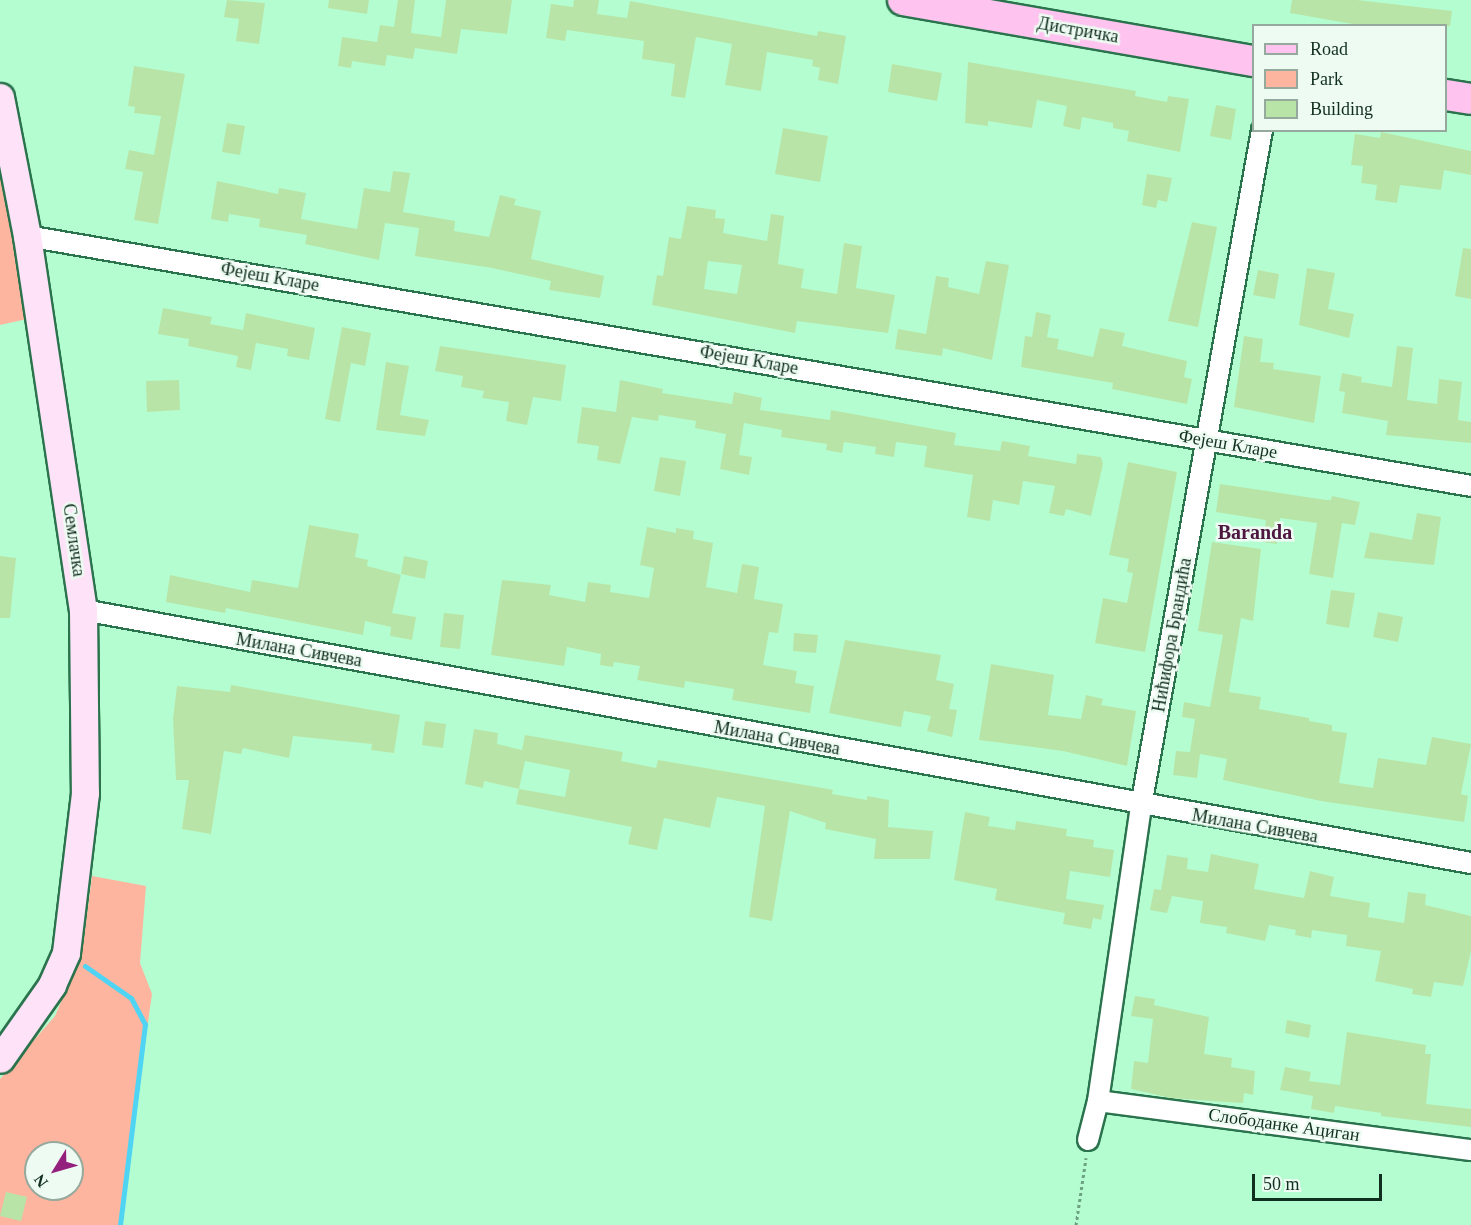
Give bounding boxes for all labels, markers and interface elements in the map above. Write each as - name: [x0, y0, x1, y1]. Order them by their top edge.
- street label: Дистричка: [1036, 12, 1120, 48]
- legend: [1252, 24, 1447, 132]
- text: Road: [1310, 39, 1348, 59]
- text: Park: [1310, 69, 1343, 89]
- text: Building: [1310, 99, 1373, 119]
- street label: Фејеш Кларе: [219, 258, 321, 296]
- street label: Фејеш Кларе: [698, 341, 800, 379]
- street label: Фејеш Кларе: [1177, 425, 1279, 463]
- street label: Семлачка: [58, 502, 90, 578]
- district label: Baranda: [1218, 520, 1292, 544]
- street label: Нићифора Брандића: [1148, 556, 1196, 714]
- street label: Милана Сивчева: [234, 628, 364, 672]
- street label: Милана Сивчева: [712, 716, 842, 760]
- street label: Милана Сивчева: [1190, 804, 1320, 848]
- street label: Слободанке Ациган: [1207, 1104, 1361, 1146]
- north arrow: [24, 1141, 84, 1201]
- scale bar: [1255, 1162, 1386, 1200]
- text: N: [31, 1171, 51, 1191]
- text: 50 m: [1263, 1174, 1300, 1194]

